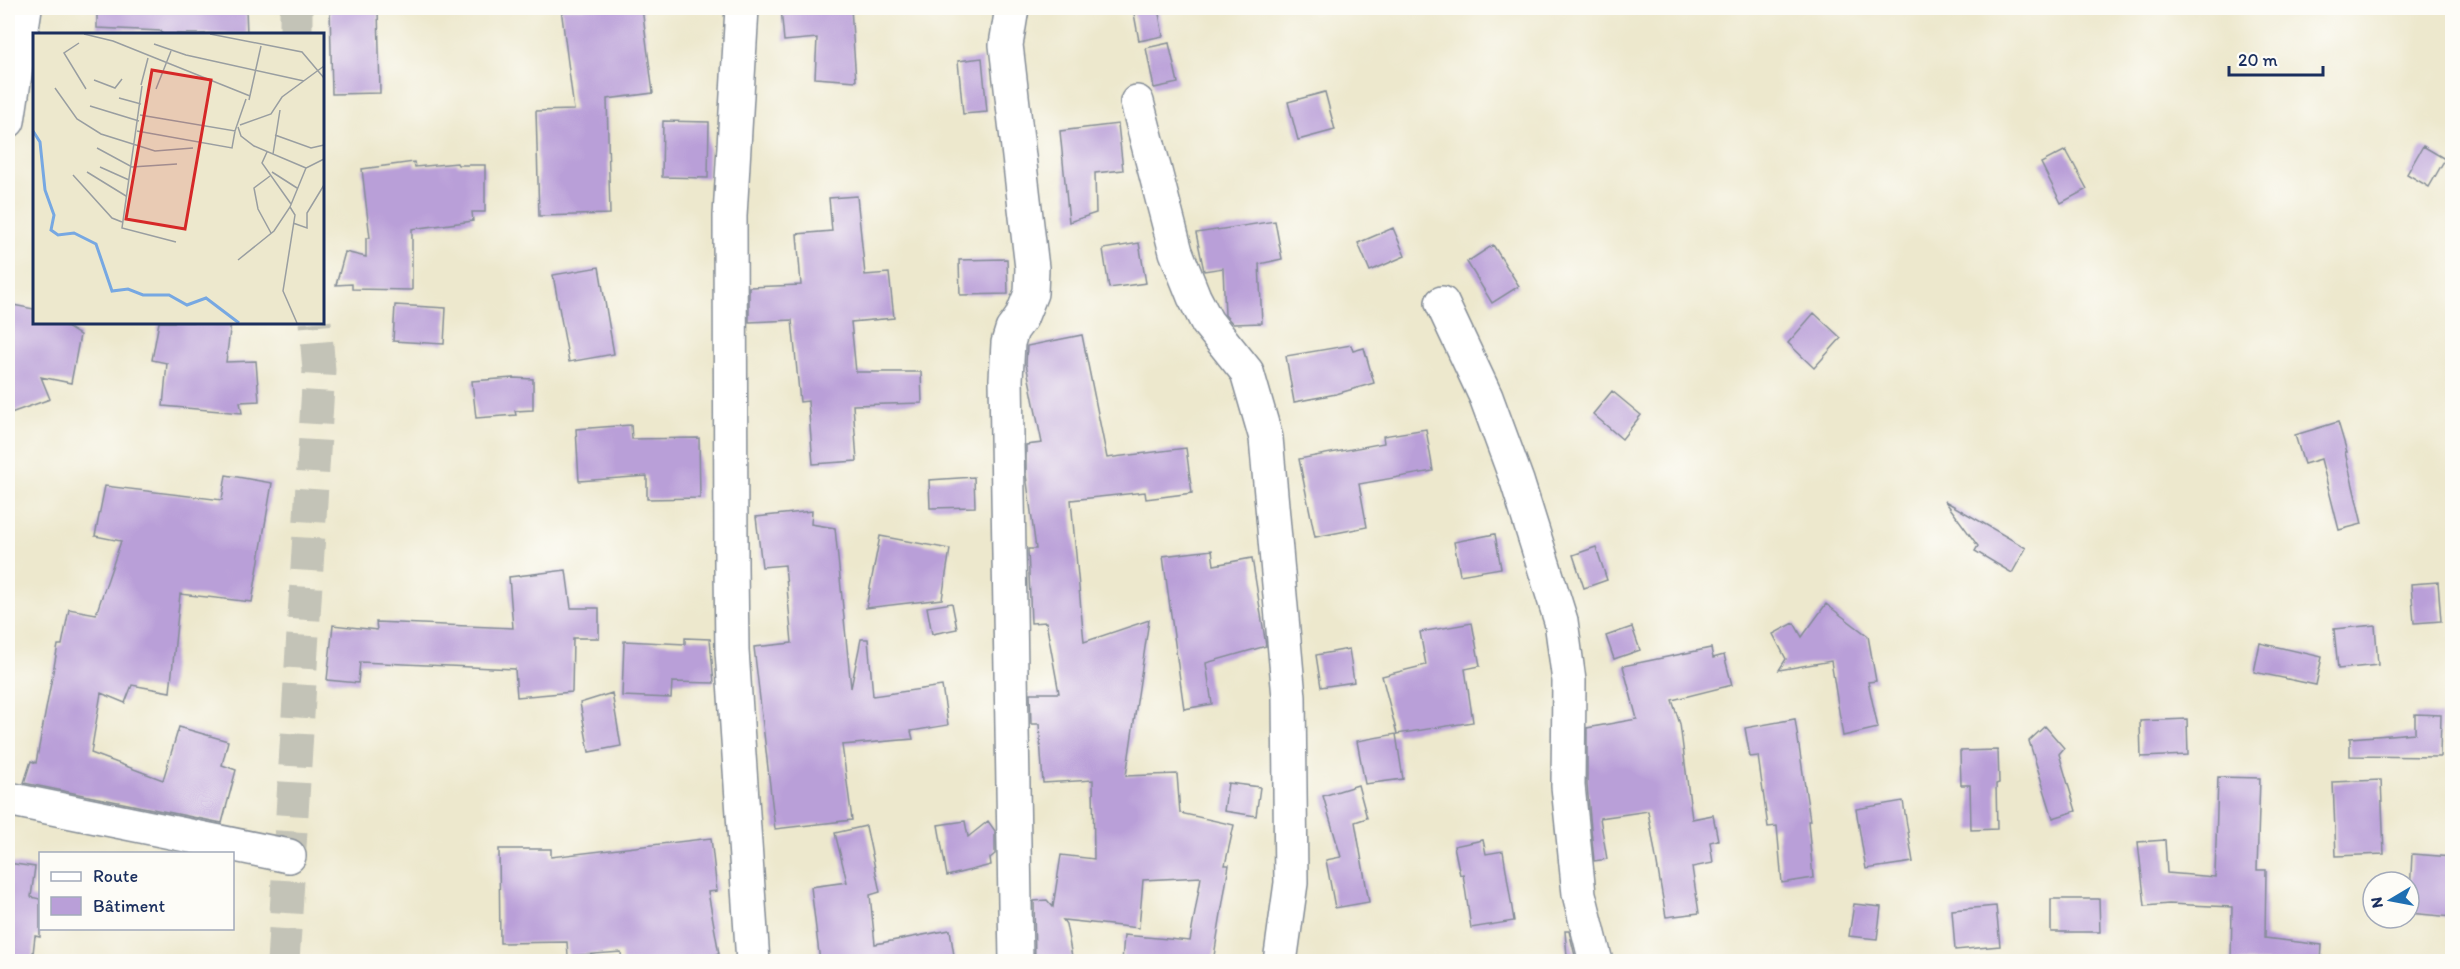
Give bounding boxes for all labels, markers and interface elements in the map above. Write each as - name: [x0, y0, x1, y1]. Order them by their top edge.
- inset map: [33, 33, 324, 324]
- scale bar: [2229, 39, 2324, 77]
- text: 20 m: [2238, 49, 2278, 71]
- legend: [39, 852, 234, 930]
- text: Route: [93, 865, 138, 887]
- north arrow: [2361, 870, 2421, 930]
- text: Bâtiment: [93, 895, 166, 917]
- text: N: [2366, 896, 2387, 909]

